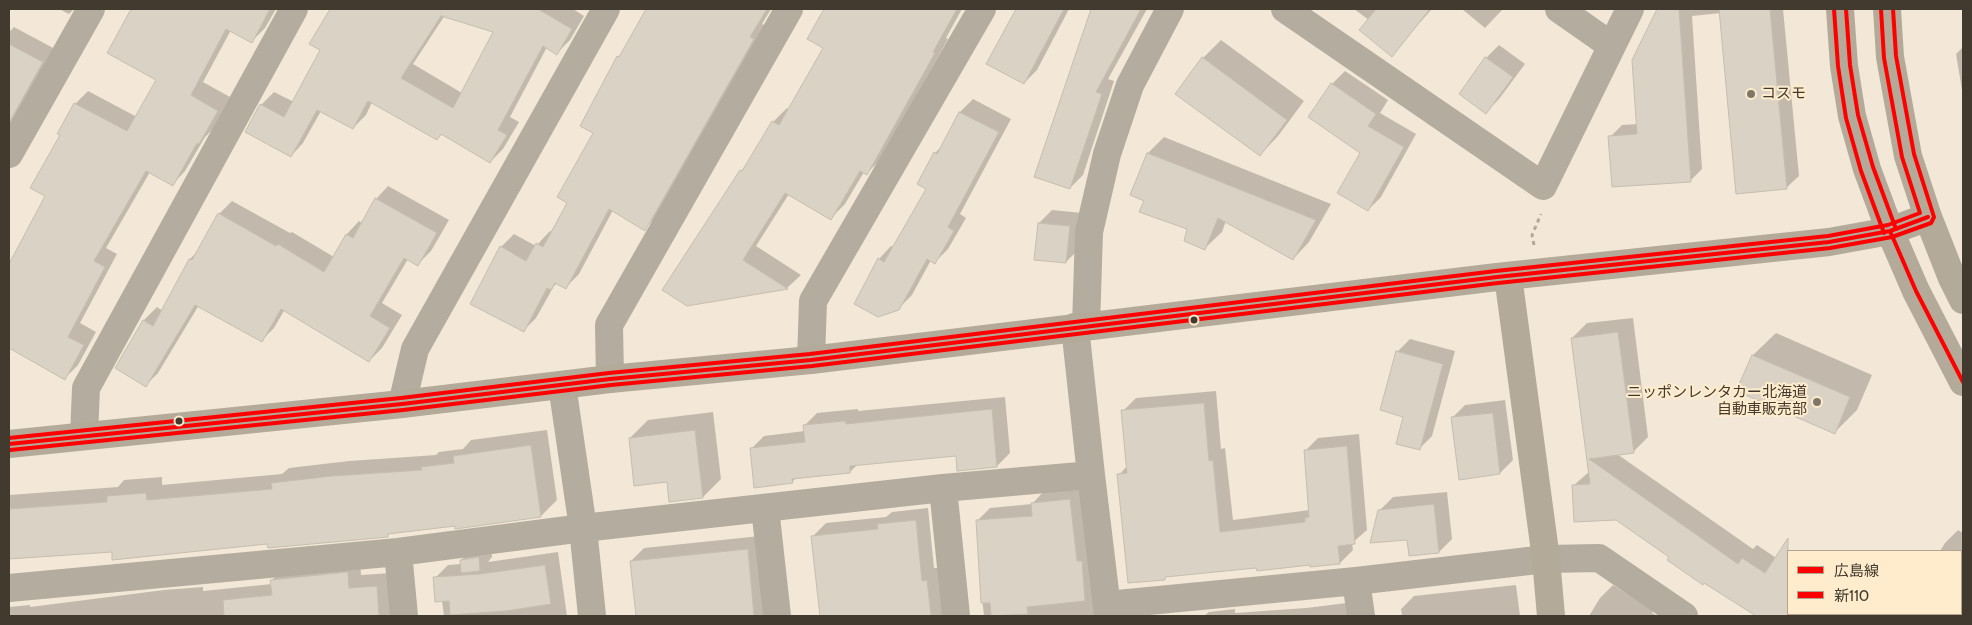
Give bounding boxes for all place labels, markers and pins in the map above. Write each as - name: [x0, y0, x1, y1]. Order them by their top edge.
- place label: コスモ: [1761, 85, 1806, 103]
- marker: コスモ: [1745, 88, 1757, 100]
- unlabelled marker: [1189, 315, 1199, 325]
- place label: ニッポンレンタカー北海道 自動車販売部: [1627, 384, 1807, 419]
- marker: ニッポンレンタカー北海道 自動車販売部: [1811, 396, 1823, 408]
- unlabelled marker: [174, 416, 184, 426]

